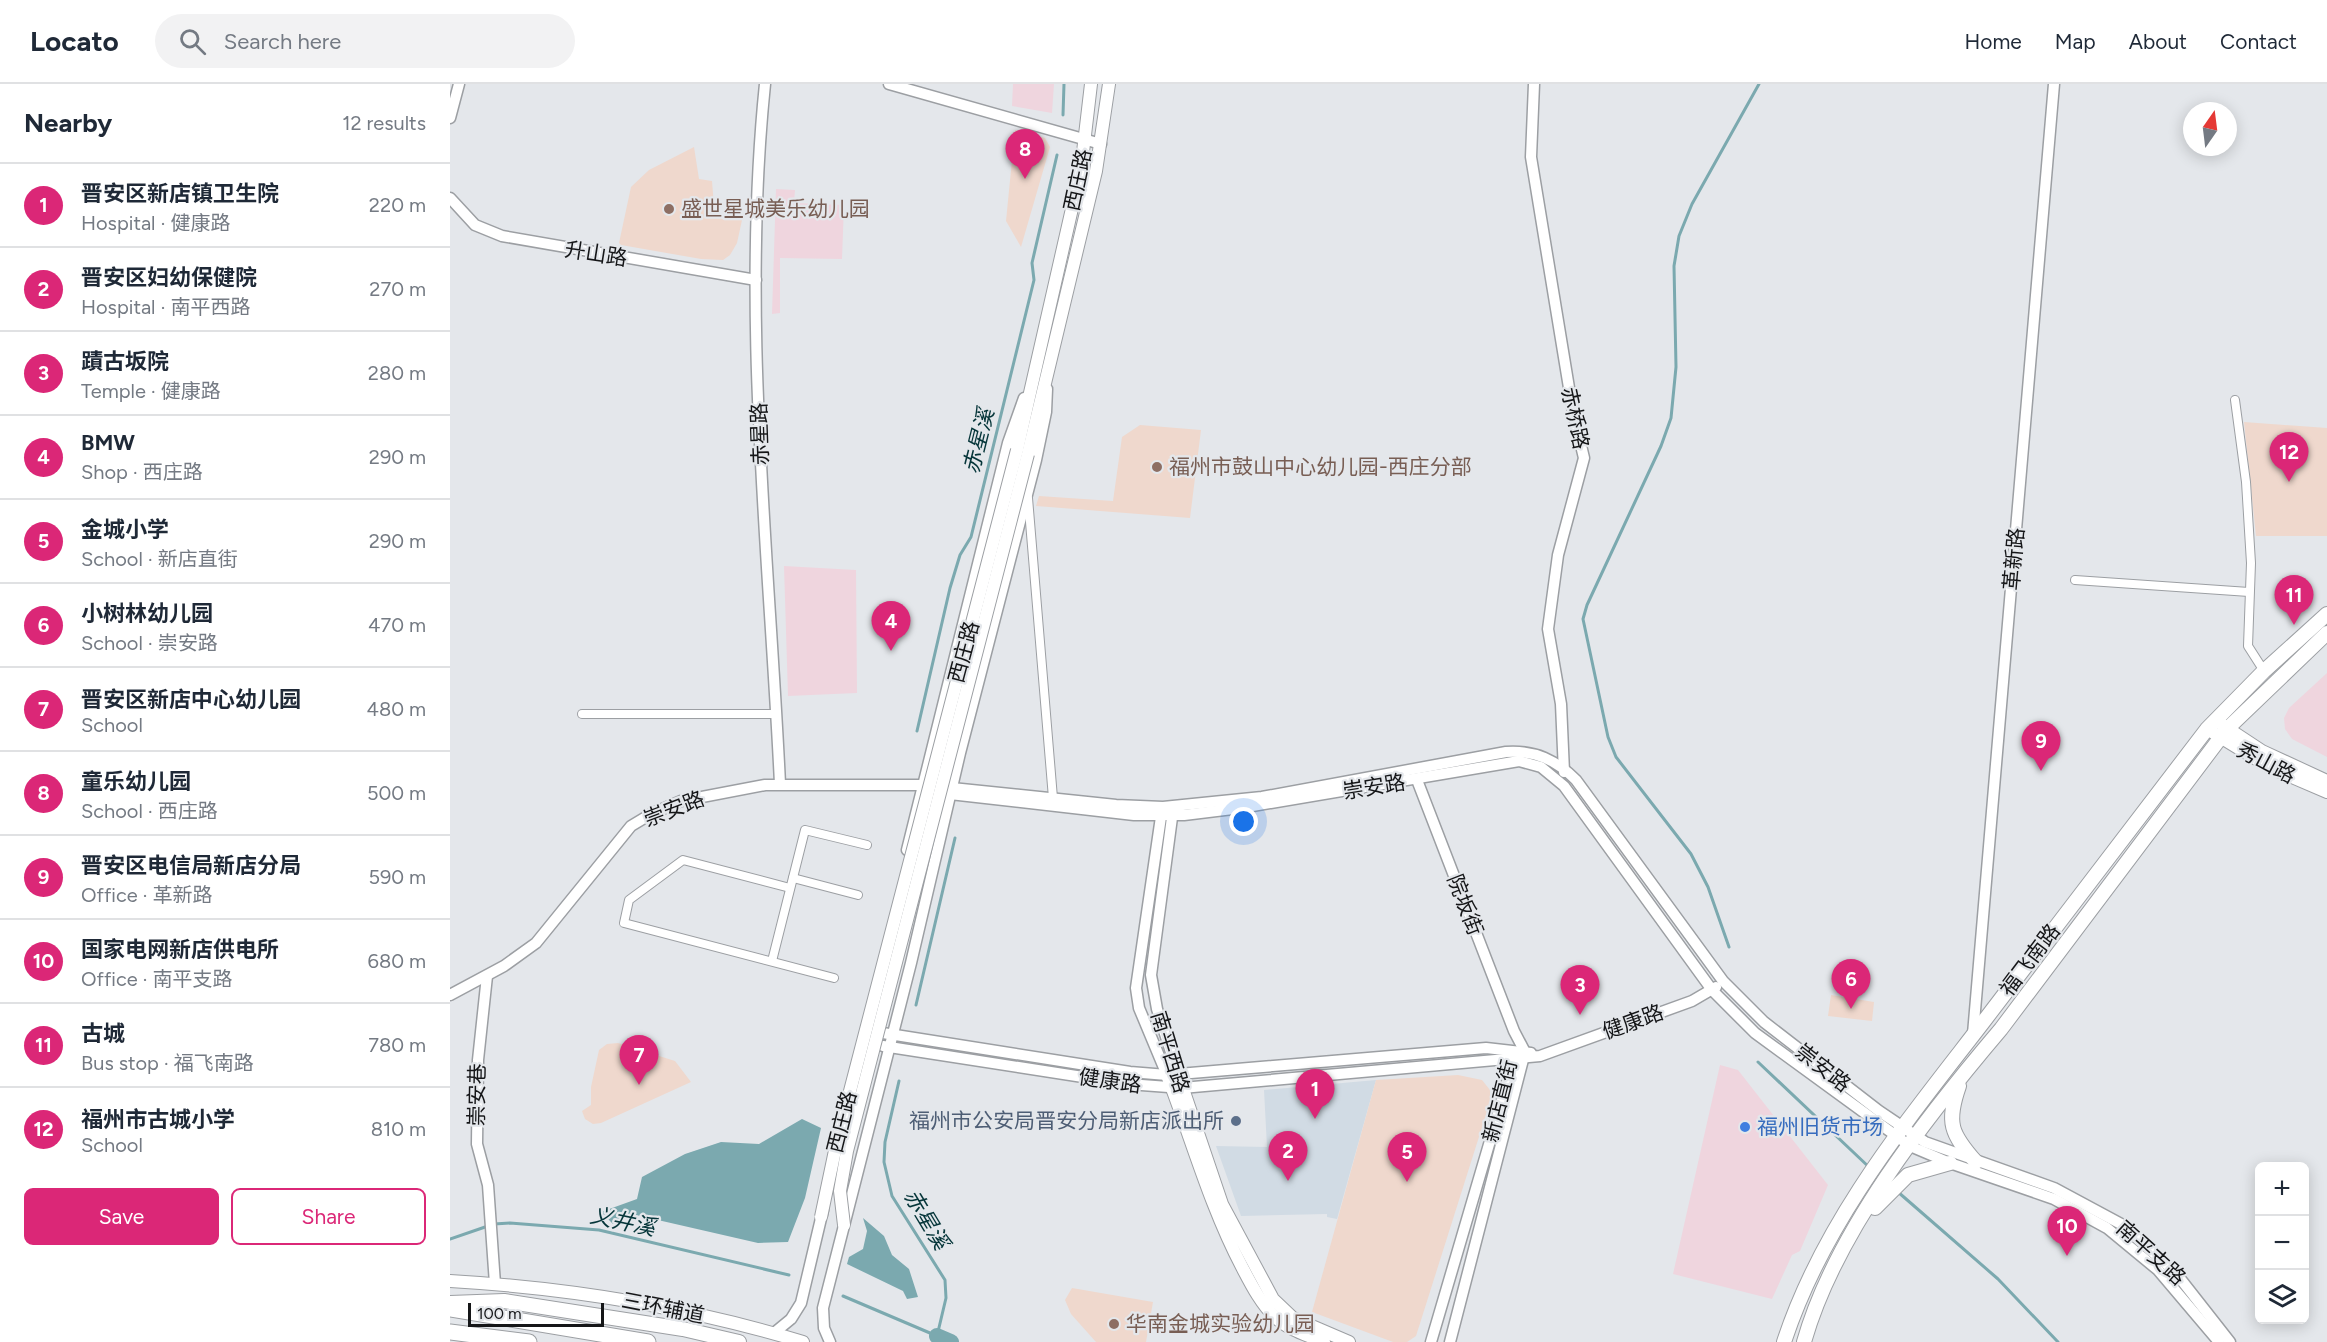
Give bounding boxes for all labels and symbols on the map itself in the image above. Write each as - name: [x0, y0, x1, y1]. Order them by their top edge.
- north arrow: [2183, 102, 2237, 156]
- pin: 8: [1006, 130, 1044, 179]
- street label: 西庄路: [1059, 146, 1096, 213]
- place label: 盛世星城美乐幼儿园: [681, 196, 870, 221]
- marker: 盛世星城美乐幼儿园: [662, 202, 676, 216]
- street label: 升山路: [563, 236, 629, 271]
- street label: 赤桥路: [1557, 384, 1594, 451]
- street label: 赤星路: [746, 402, 773, 466]
- water label: 赤星溪: [957, 404, 1000, 476]
- pin: 12: [2270, 432, 2308, 482]
- place label: 福州市鼓山中心幼儿园-西庄分部: [1169, 454, 1472, 479]
- marker: 福州市鼓山中心幼儿园-西庄分部: [1150, 460, 1164, 474]
- street label: 革新路: [1998, 526, 2029, 591]
- pin: 11: [2274, 576, 2314, 625]
- pin: 4: [872, 602, 910, 651]
- street label: 西庄路: [943, 618, 984, 686]
- pin: 9: [2022, 722, 2060, 771]
- street label: 秀山路: [2233, 737, 2300, 788]
- street label: 崇安路: [1341, 769, 1407, 804]
- street label: 崇安路: [640, 786, 708, 831]
- your location: [1229, 807, 1258, 836]
- street label: 院坂街: [1443, 871, 1488, 939]
- street label: 福飞南路: [1994, 919, 2065, 1001]
- pin: 6: [1832, 960, 1870, 1009]
- pin: 3: [1560, 966, 1600, 1015]
- street label: 健康路: [1599, 999, 1667, 1044]
- street label: 南平西路: [1146, 1008, 1195, 1096]
- pin: 7: [620, 1036, 658, 1085]
- street label: 崇安路: [1791, 1038, 1856, 1097]
- street label: 新店直街: [1477, 1057, 1522, 1145]
- street label: 崇安巷: [463, 1063, 490, 1127]
- street label: 健康路: [1077, 1064, 1143, 1097]
- pin: 1: [1296, 1070, 1334, 1119]
- street label: 西庄路: [822, 1088, 861, 1155]
- place label: 福州市公安局晋安分局新店派出所: [909, 1108, 1224, 1133]
- marker: 福州市公安局晋安分局新店派出所: [1229, 1114, 1243, 1128]
- place label: 福州旧货市场: [1757, 1114, 1883, 1139]
- marker: 福州旧货市场: [1738, 1120, 1752, 1134]
- pin: 2: [1268, 1132, 1308, 1181]
- pin: 5: [1388, 1132, 1426, 1182]
- water label: 赤星溪: [898, 1184, 956, 1256]
- water label: 义井溪: [588, 1201, 660, 1242]
- pin: 10: [2048, 1206, 2086, 1256]
- street label: 南平支路: [2112, 1215, 2191, 1290]
- street label: 三环辅道: [619, 1287, 707, 1328]
- scale bar: [468, 1300, 604, 1328]
- place label: 华南金城实验幼儿园: [1126, 1311, 1315, 1336]
- marker: 华南金城实验幼儿园: [1107, 1317, 1121, 1331]

